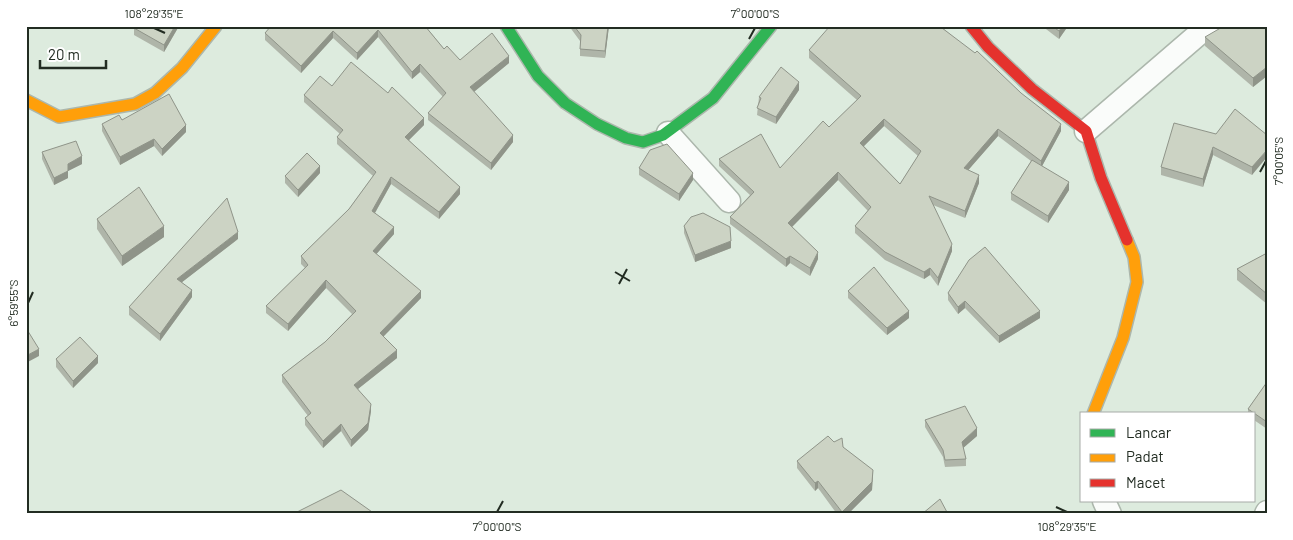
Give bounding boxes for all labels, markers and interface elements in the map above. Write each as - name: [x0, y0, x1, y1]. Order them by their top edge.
- text: 108°29'35"E: [125, 6, 183, 20]
- text: 7°00'00"S: [730, 6, 780, 20]
- scale bar: [40, 38, 106, 70]
- text: 20 m: [48, 45, 80, 63]
- text: 7°00'05"S: [1271, 137, 1285, 185]
- text: 6°59'55"S: [6, 279, 20, 327]
- legend: [1080, 412, 1256, 502]
- text: Lancar: [1126, 423, 1172, 441]
- text: Padat: [1126, 447, 1164, 465]
- text: Macet: [1126, 473, 1166, 491]
- text: 7°00'00"S: [472, 519, 522, 533]
- text: 108°29'35"E: [1038, 519, 1096, 533]

